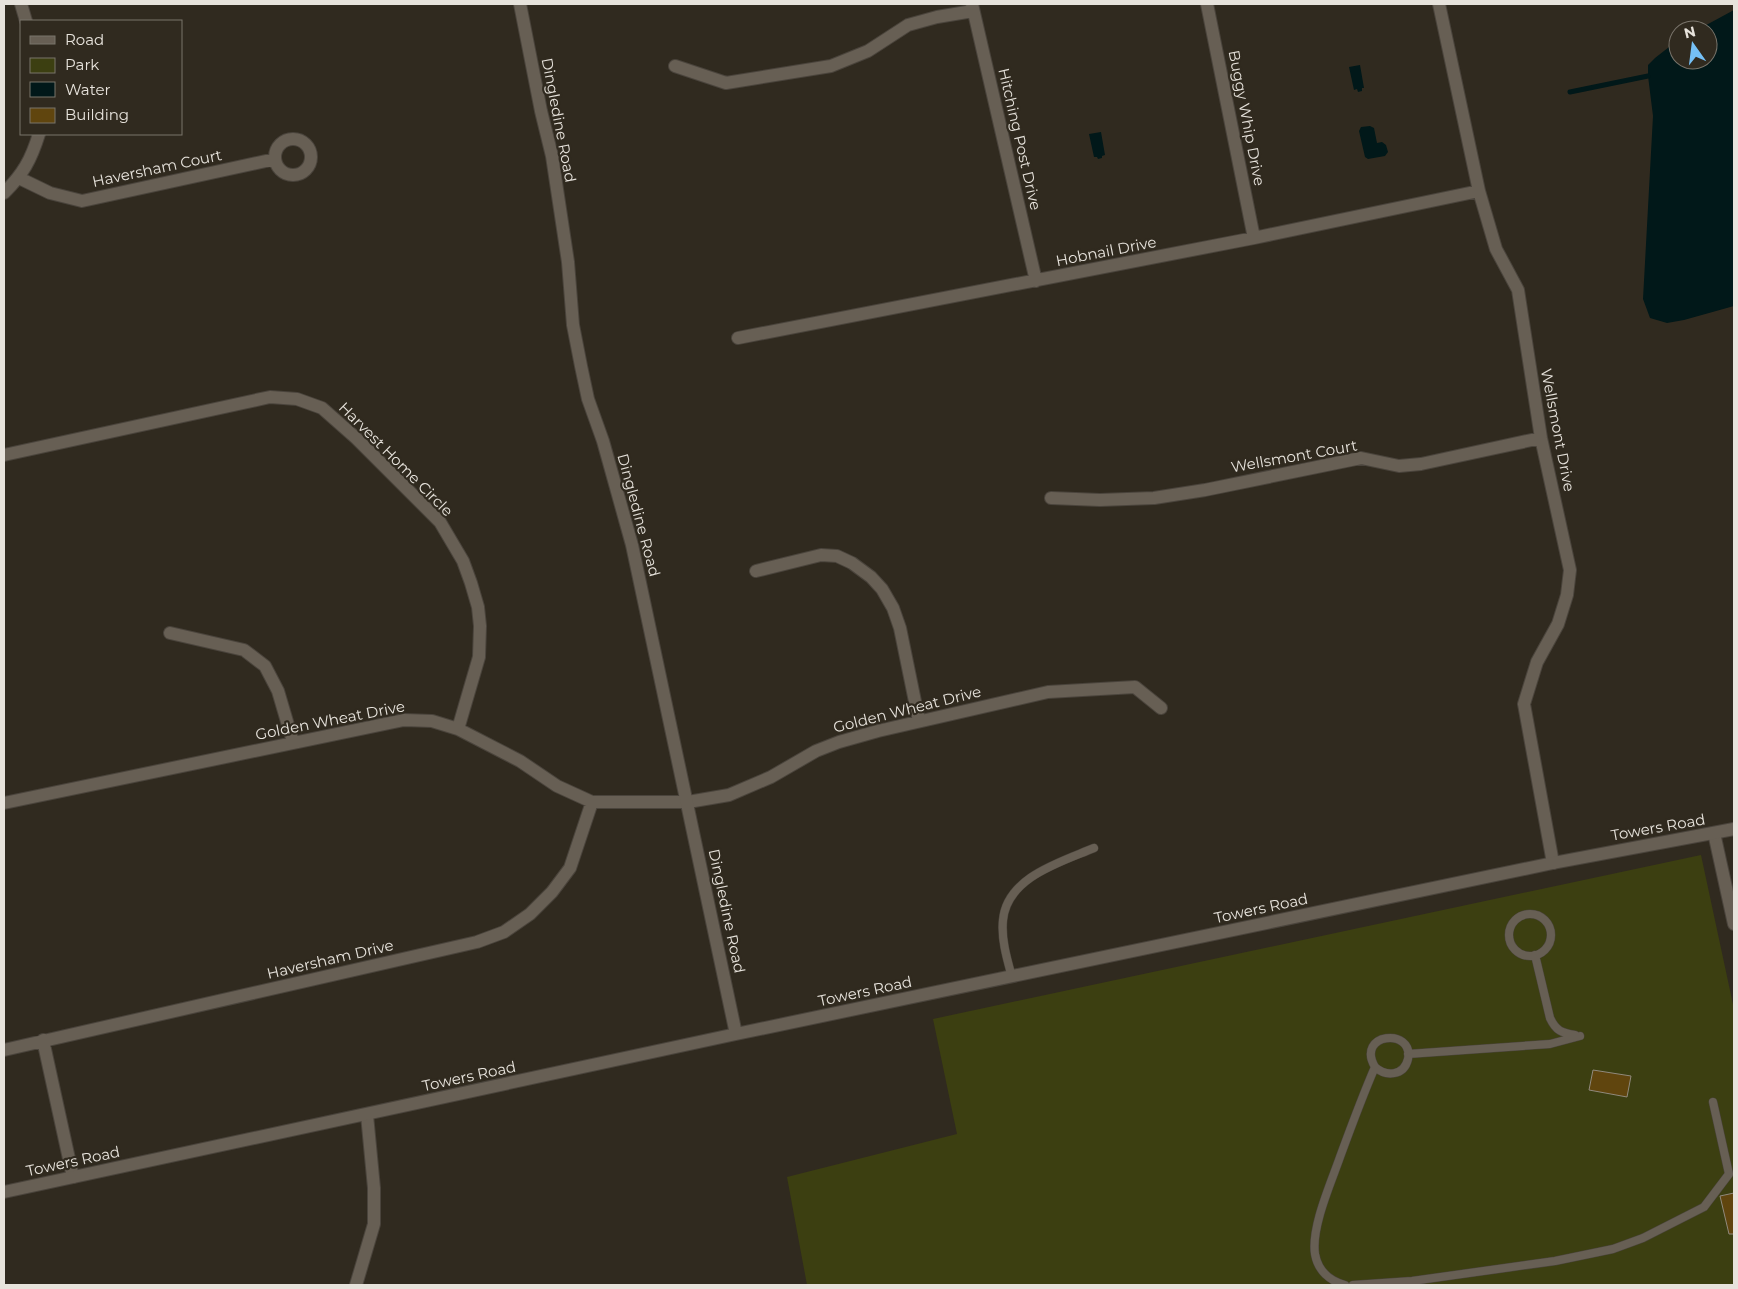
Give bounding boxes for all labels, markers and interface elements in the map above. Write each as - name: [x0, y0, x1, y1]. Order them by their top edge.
- legend: [20, 20, 182, 135]
- north arrow: [1668, 20, 1718, 70]
- text: N: [1682, 22, 1698, 42]
- text: Road: [65, 30, 104, 49]
- street label: Buggy Whip Drive: [1225, 49, 1269, 187]
- text: Park: [65, 55, 99, 74]
- street label: Dingledine Road: [538, 56, 580, 184]
- street label: Hitching Post Drive: [994, 66, 1046, 212]
- text: Water: [65, 80, 111, 99]
- text: Building: [65, 105, 129, 124]
- street label: Haversham Court: [90, 145, 224, 191]
- street label: Hobnail Drive: [1054, 232, 1158, 270]
- street label: Wellsmont Drive: [1537, 367, 1579, 493]
- street label: Harvest Home Circle: [335, 398, 457, 520]
- street label: Wellsmont Court: [1229, 436, 1359, 476]
- street label: Dingledine Road: [613, 451, 665, 579]
- street label: Golden Wheat Drive: [831, 681, 983, 737]
- street label: Golden Wheat Drive: [254, 696, 406, 744]
- street label: Towers Road: [1609, 809, 1707, 845]
- street label: Dingledine Road: [705, 847, 749, 975]
- street label: Towers Road: [1212, 889, 1310, 927]
- street label: Haversham Drive: [265, 935, 395, 983]
- street label: Towers Road: [816, 972, 914, 1010]
- street label: Towers Road: [420, 1057, 518, 1095]
- street label: Towers Road: [24, 1142, 122, 1180]

